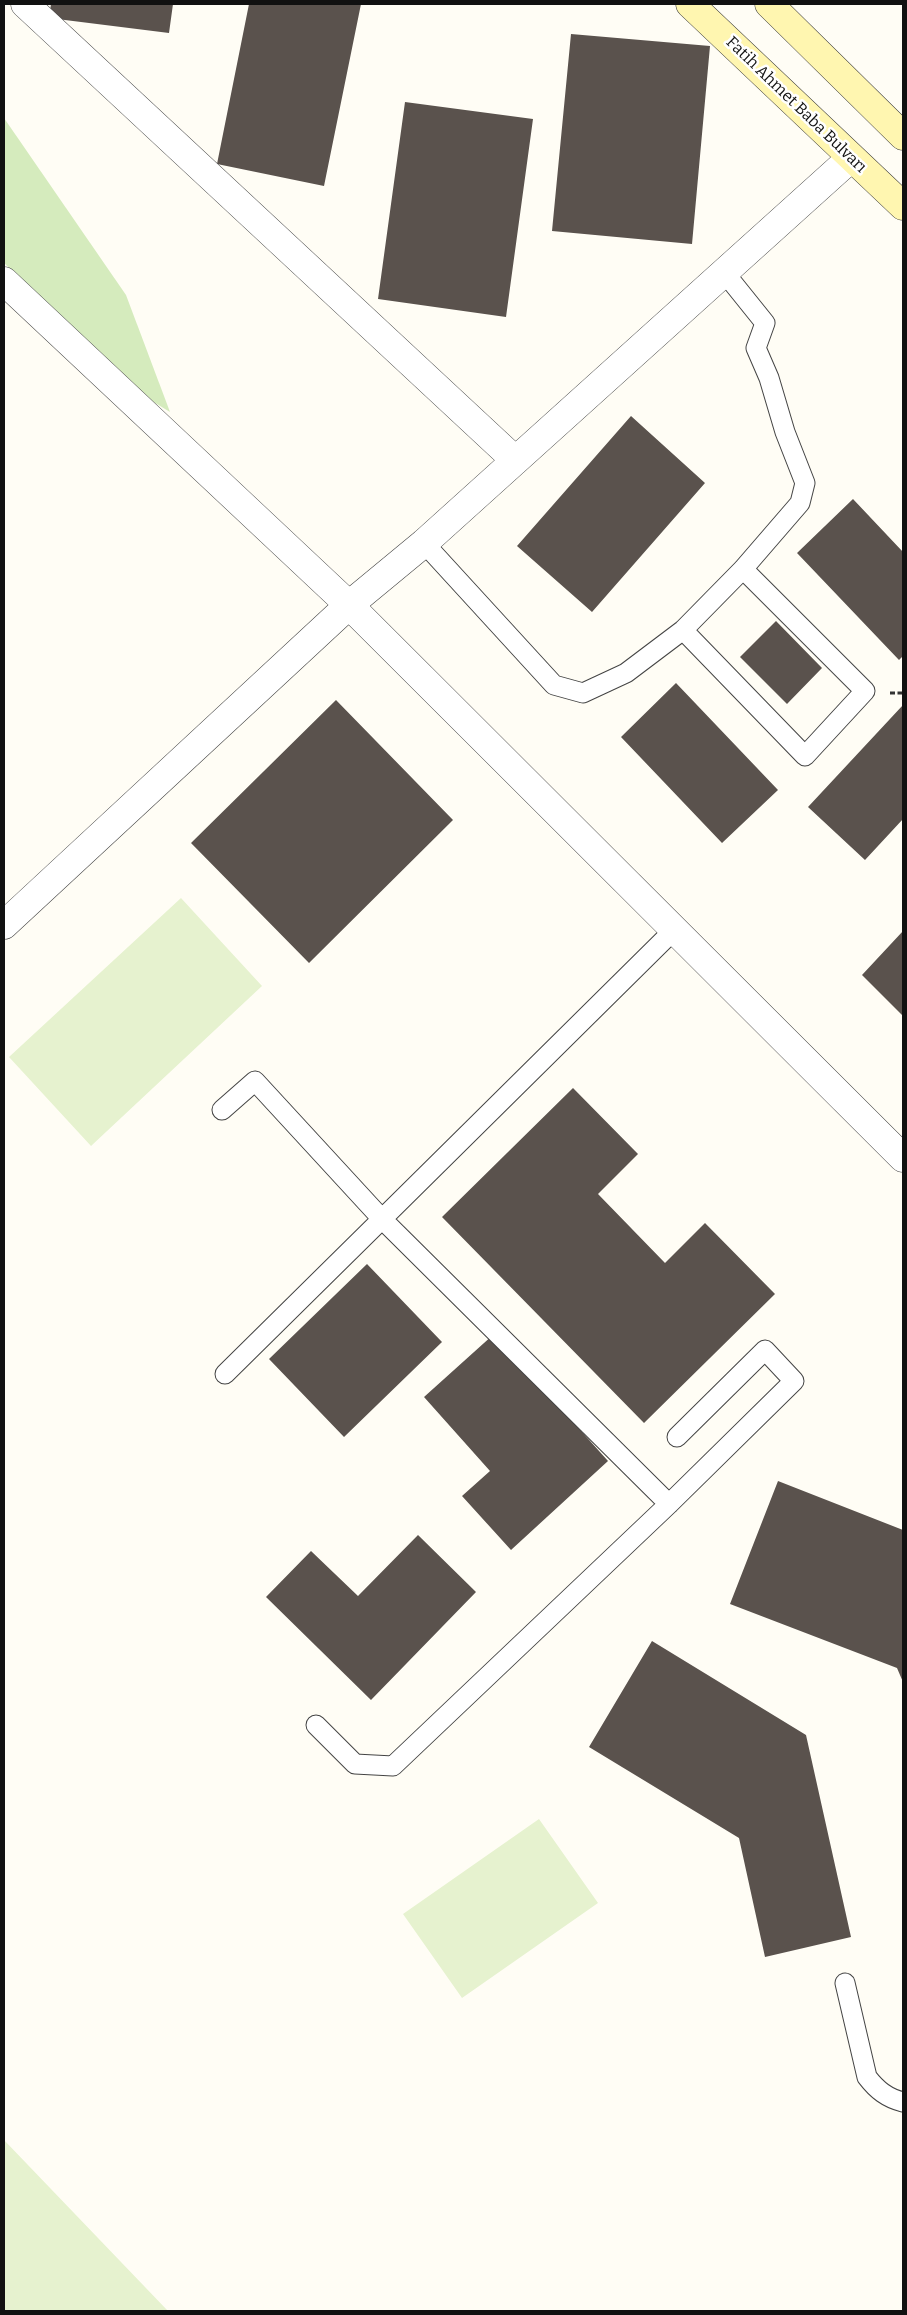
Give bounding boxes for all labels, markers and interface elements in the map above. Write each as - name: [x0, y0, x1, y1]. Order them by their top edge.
- street label: Fatih Ahmet Baba Bulvarı: [722, 33, 870, 177]

